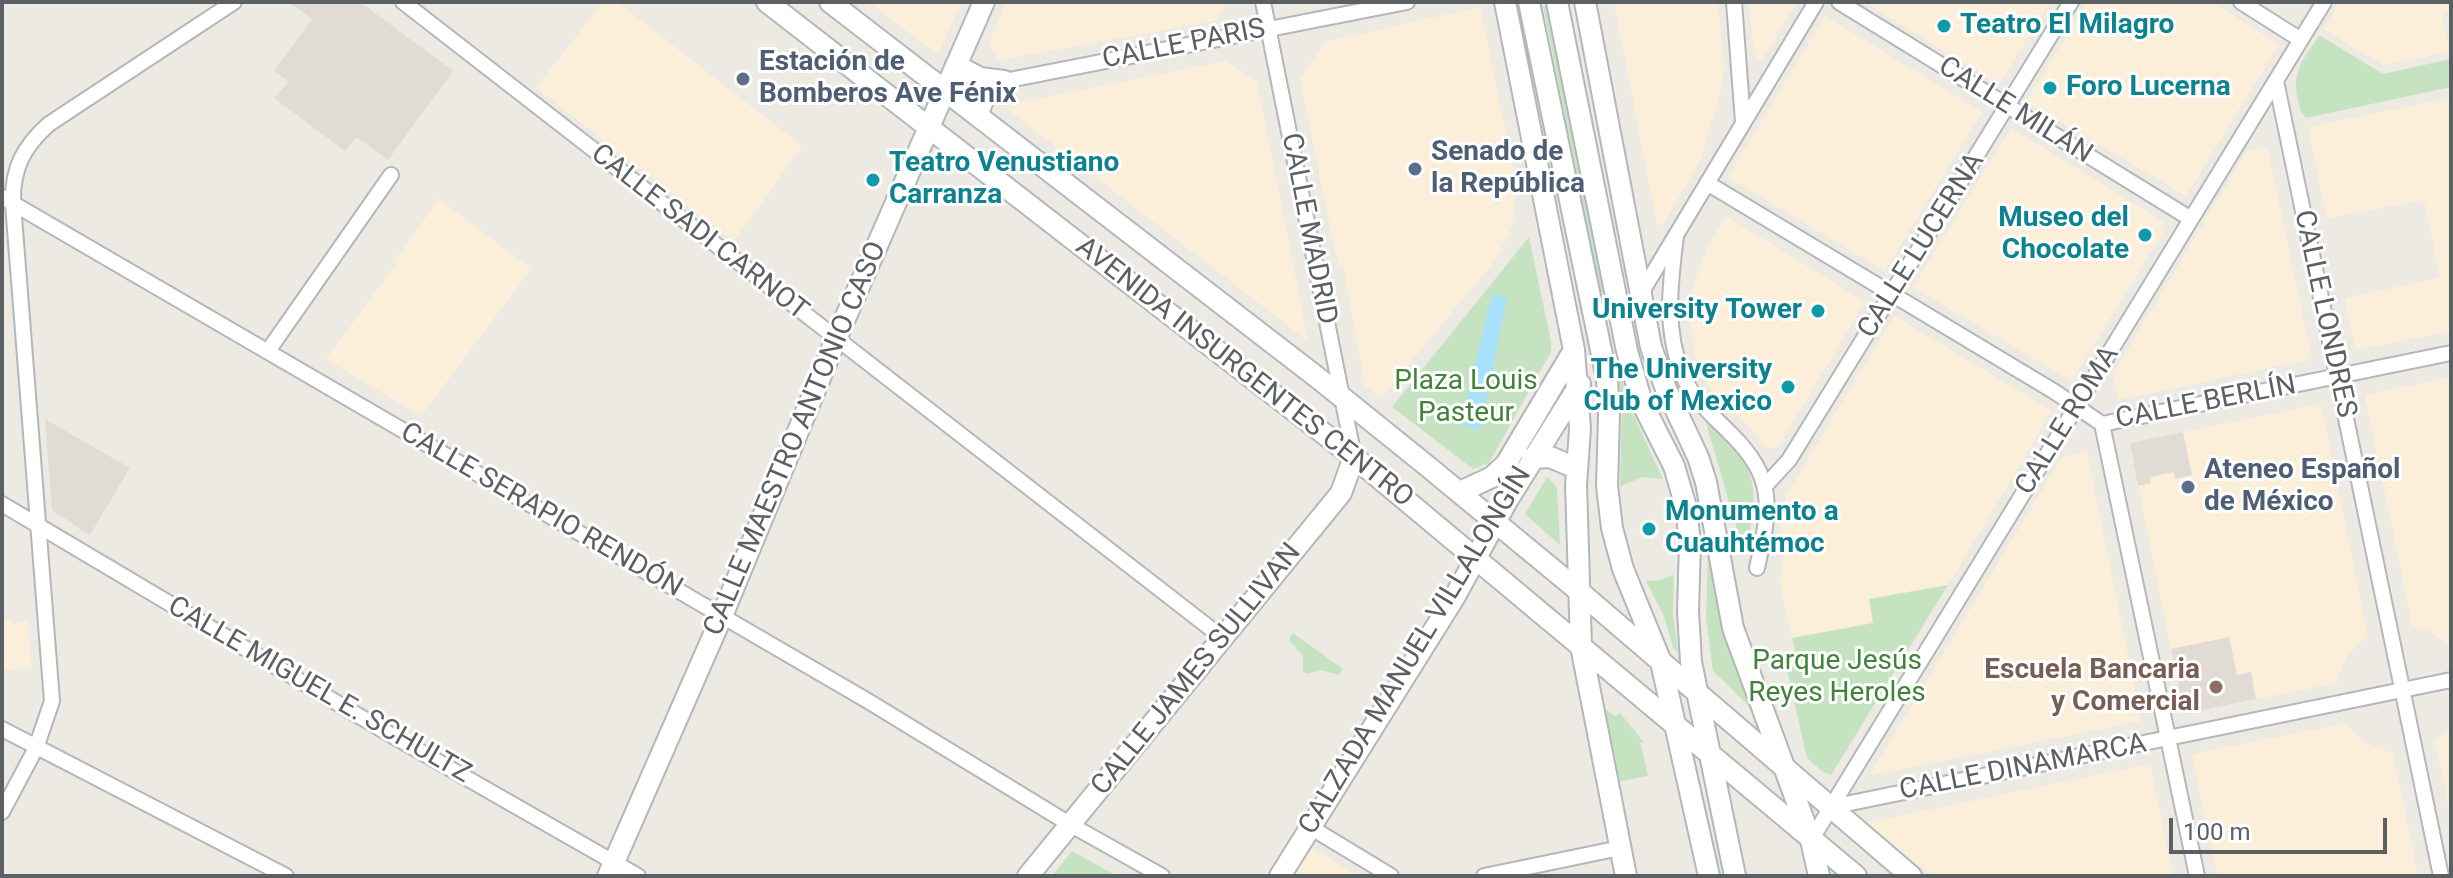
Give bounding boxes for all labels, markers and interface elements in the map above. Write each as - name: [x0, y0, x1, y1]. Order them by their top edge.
- place label: Teatro El Milagro: [1960, 9, 2174, 43]
- street label: CALLE PARIS: [1100, 13, 1268, 77]
- marker: Teatro El Milagro: [1935, 17, 1953, 35]
- place label: Estación de Bomberos Ave Fénix: [759, 46, 1017, 112]
- street label: CALLE MILÁN: [1932, 50, 2098, 172]
- marker: Estación de Bomberos Ave Fénix: [734, 70, 752, 88]
- place label: Foro Lucerna: [2066, 71, 2231, 105]
- marker: Foro Lucerna: [2041, 79, 2059, 97]
- street label: CALLE MADRID: [1273, 131, 1343, 327]
- place label: Senado de la República: [1431, 136, 1585, 202]
- street label: CALLE SADI CARNOT: [584, 138, 814, 328]
- place label: Teatro Venustiano Carranza: [889, 147, 1119, 213]
- street label: CALLE LUCERNA: [1852, 147, 1992, 345]
- marker: Senado de la República: [1406, 160, 1424, 178]
- marker: Teatro Venustiano Carranza: [864, 171, 882, 189]
- place label: Museo del Chocolate: [1998, 202, 2129, 268]
- street label: CALLE LONDRES: [2286, 207, 2362, 421]
- marker: Museo del Chocolate: [2136, 226, 2154, 244]
- street label: AVENIDA INSURGENTES CENTRO: [1069, 231, 1419, 515]
- street label: CALLE MAESTRO ANTONIO CASO: [698, 237, 894, 641]
- place label: University Tower: [1592, 294, 1802, 328]
- marker: University Tower: [1809, 302, 1827, 320]
- street label: CALLE ROMA: [2009, 340, 2127, 502]
- place label: The University Club of Mexico: [1583, 354, 1772, 420]
- park label: Plaza Louis Pasteur: [1394, 365, 1538, 431]
- street label: CALLE BERLÍN: [2113, 369, 2299, 437]
- marker: The University Club of Mexico: [1779, 378, 1797, 396]
- street label: CALLE SERAPIO RENDÓN: [394, 416, 688, 606]
- place label: Ateneo Español de México: [2204, 454, 2401, 520]
- street label: CALZADA MANUEL VILLALONGÍN: [1293, 461, 1539, 841]
- marker: Ateneo Español de México: [2179, 478, 2197, 496]
- place label: Monumento a Cuauhtémoc: [1665, 496, 1839, 562]
- marker: Monumento a Cuauhtémoc: [1640, 520, 1658, 538]
- street label: CALLE JAMES SULLIVAN: [1085, 537, 1309, 803]
- street label: CALLE MIGUEL E. SCHULTZ: [161, 590, 477, 792]
- park label: Parque Jesús Reyes Heroles: [1748, 645, 1926, 711]
- place label: Escuela Bancaria y Comercial: [1984, 654, 2200, 720]
- marker: Escuela Bancaria y Comercial: [2207, 678, 2225, 696]
- street label: CALLE DINAMARCA: [1897, 728, 2149, 808]
- scale bar: [2173, 802, 2391, 852]
- text: 100 m: [2183, 818, 2250, 846]

